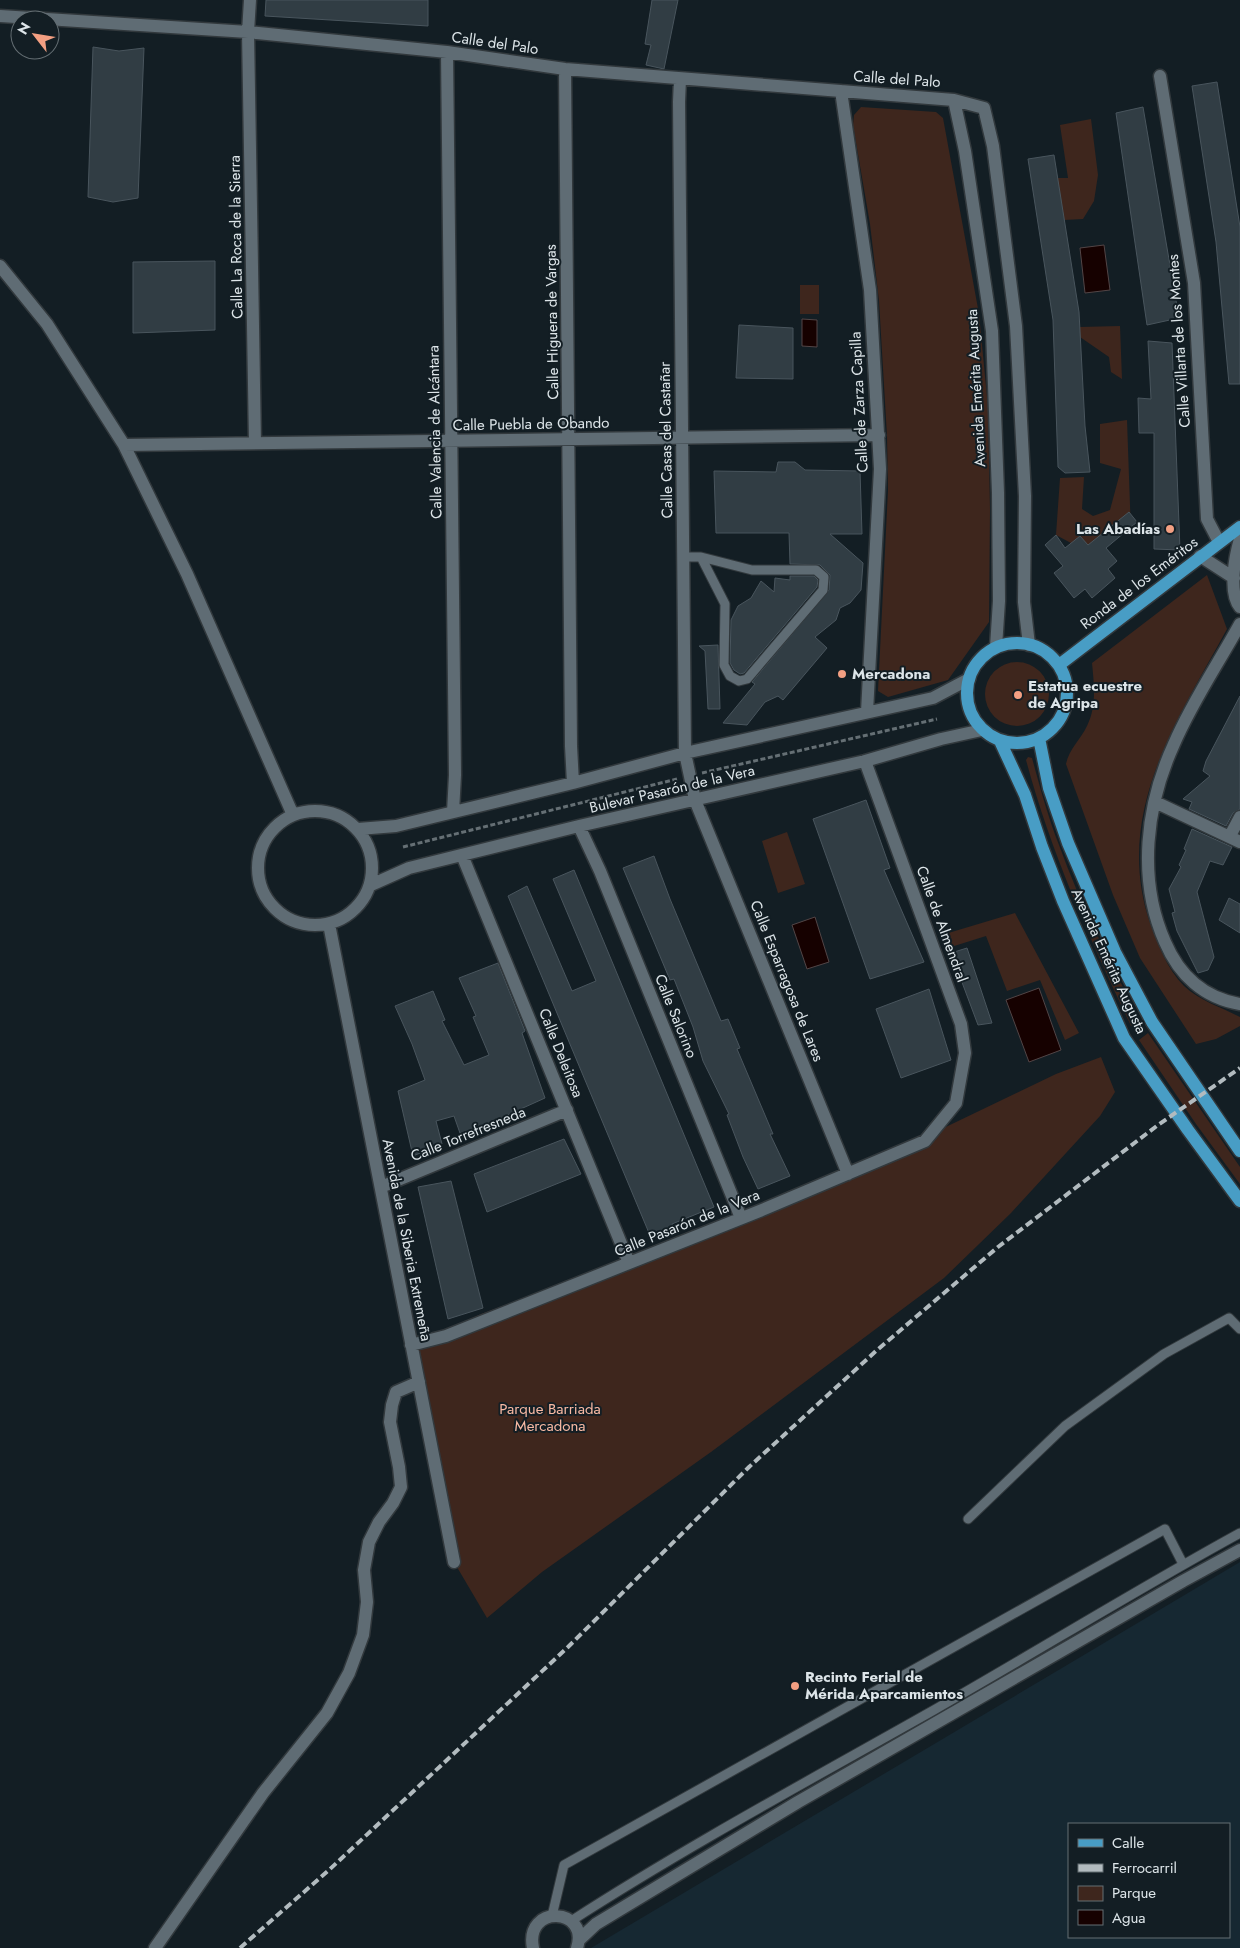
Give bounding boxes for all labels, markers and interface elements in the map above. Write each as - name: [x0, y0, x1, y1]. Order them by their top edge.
- north arrow: [10, 10, 60, 60]
- text: N: [12, 18, 35, 38]
- street label: Calle del Palo: [450, 26, 540, 60]
- street label: Calle del Palo: [853, 65, 941, 93]
- street label: Calle La Roca de la Sierra: [224, 155, 248, 319]
- street label: Calle Higuera de Vargas: [540, 244, 564, 400]
- street label: Calle Villarta de los Montes: [1162, 254, 1196, 428]
- street label: Avenida Emérita Augusta: [961, 308, 991, 468]
- street label: Calle de Zarza Capilla: [844, 331, 874, 473]
- street label: Calle Valencia de Alcántara: [422, 345, 448, 519]
- street label: Calle Casas del Castañar: [654, 361, 678, 519]
- street label: Calle Puebla de Obando: [452, 412, 610, 436]
- place label: Las Abadías: [1076, 518, 1160, 540]
- marker: Las Abadías: [1164, 523, 1176, 535]
- street label: Ronda de los Eméritos: [1076, 531, 1202, 635]
- place label: Mercadona: [852, 663, 930, 685]
- marker: Mercadona: [836, 668, 848, 680]
- place label: Estatua ecuestre de Agripa: [1028, 675, 1142, 714]
- marker: Estatua ecuestre de Agripa: [1012, 689, 1024, 701]
- street label: Bulevar Pasarón de la Vera: [587, 759, 757, 819]
- street label: Calle de Almendral: [911, 863, 973, 985]
- street label: Avenida Emérita Augusta: [1066, 885, 1152, 1037]
- street label: Calle Esparragosa de Lares: [745, 897, 829, 1065]
- street label: Calle Salorino: [649, 971, 703, 1061]
- street label: Calle Deleitosa: [533, 1005, 589, 1101]
- street label: Calle Torrefresneda: [407, 1101, 529, 1167]
- street label: Avenida de la Siberia Extremeña: [377, 1137, 437, 1343]
- street label: Calle Pasarón de la Vera: [611, 1184, 763, 1262]
- park label: Parque Barriada Mercadona: [499, 1398, 601, 1437]
- place label: Recinto Ferial de Mérida Aparcamientos: [805, 1666, 963, 1705]
- marker: Recinto Ferial de Mérida Aparcamientos: [789, 1680, 801, 1692]
- legend: [1068, 1823, 1230, 1938]
- text: Calle: [1112, 1832, 1144, 1854]
- text: Ferrocarril: [1112, 1857, 1177, 1879]
- text: Parque: [1112, 1882, 1156, 1904]
- text: Agua: [1112, 1907, 1146, 1929]

